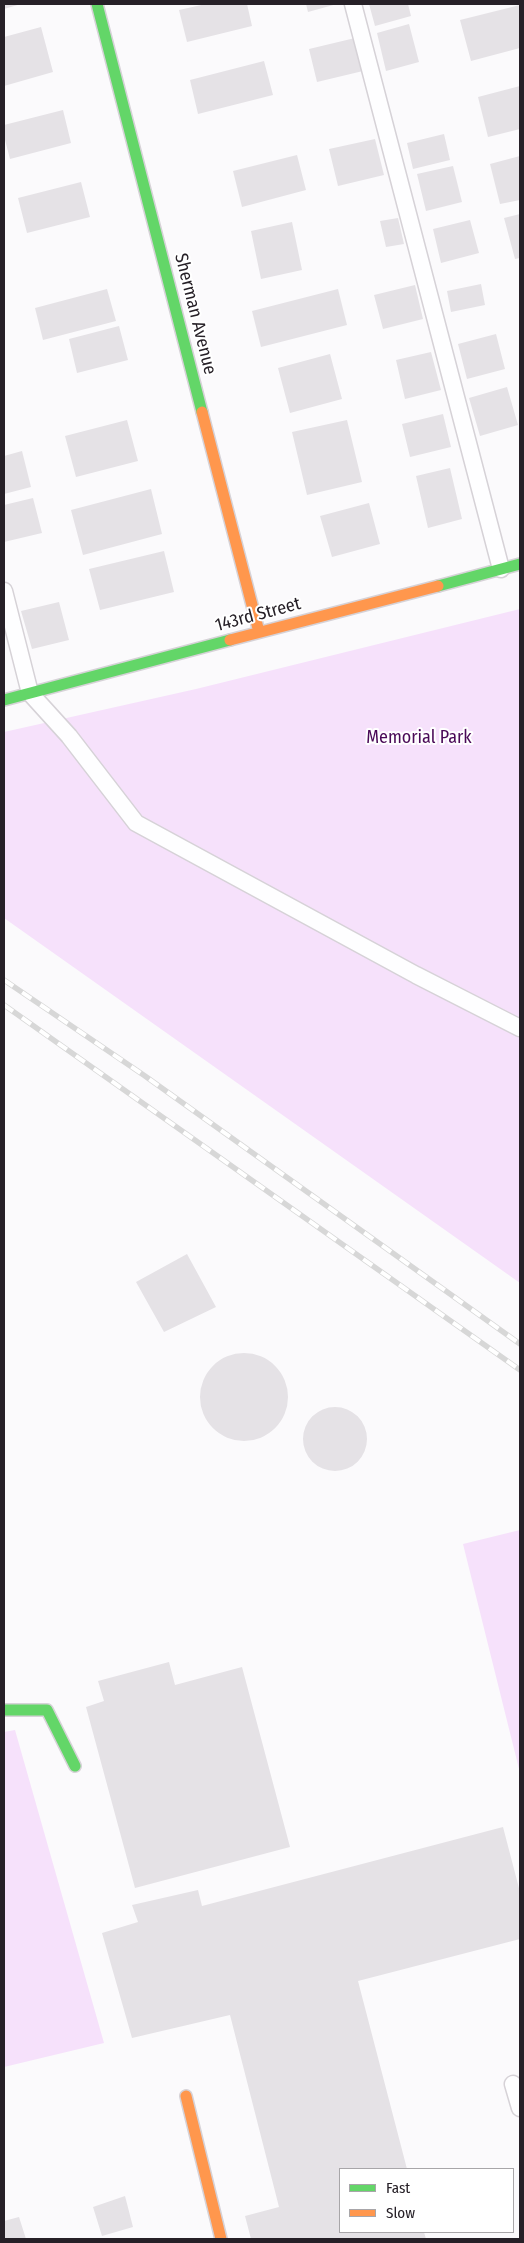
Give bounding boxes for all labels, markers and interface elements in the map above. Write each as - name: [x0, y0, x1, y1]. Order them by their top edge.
- street label: Sherman Avenue: [170, 251, 220, 377]
- street label: 143rd Street: [213, 593, 303, 637]
- park label: Memorial Park: [366, 727, 472, 749]
- legend: [339, 2168, 514, 2233]
- text: Fast: [386, 2179, 410, 2197]
- text: Slow: [386, 2204, 415, 2222]

